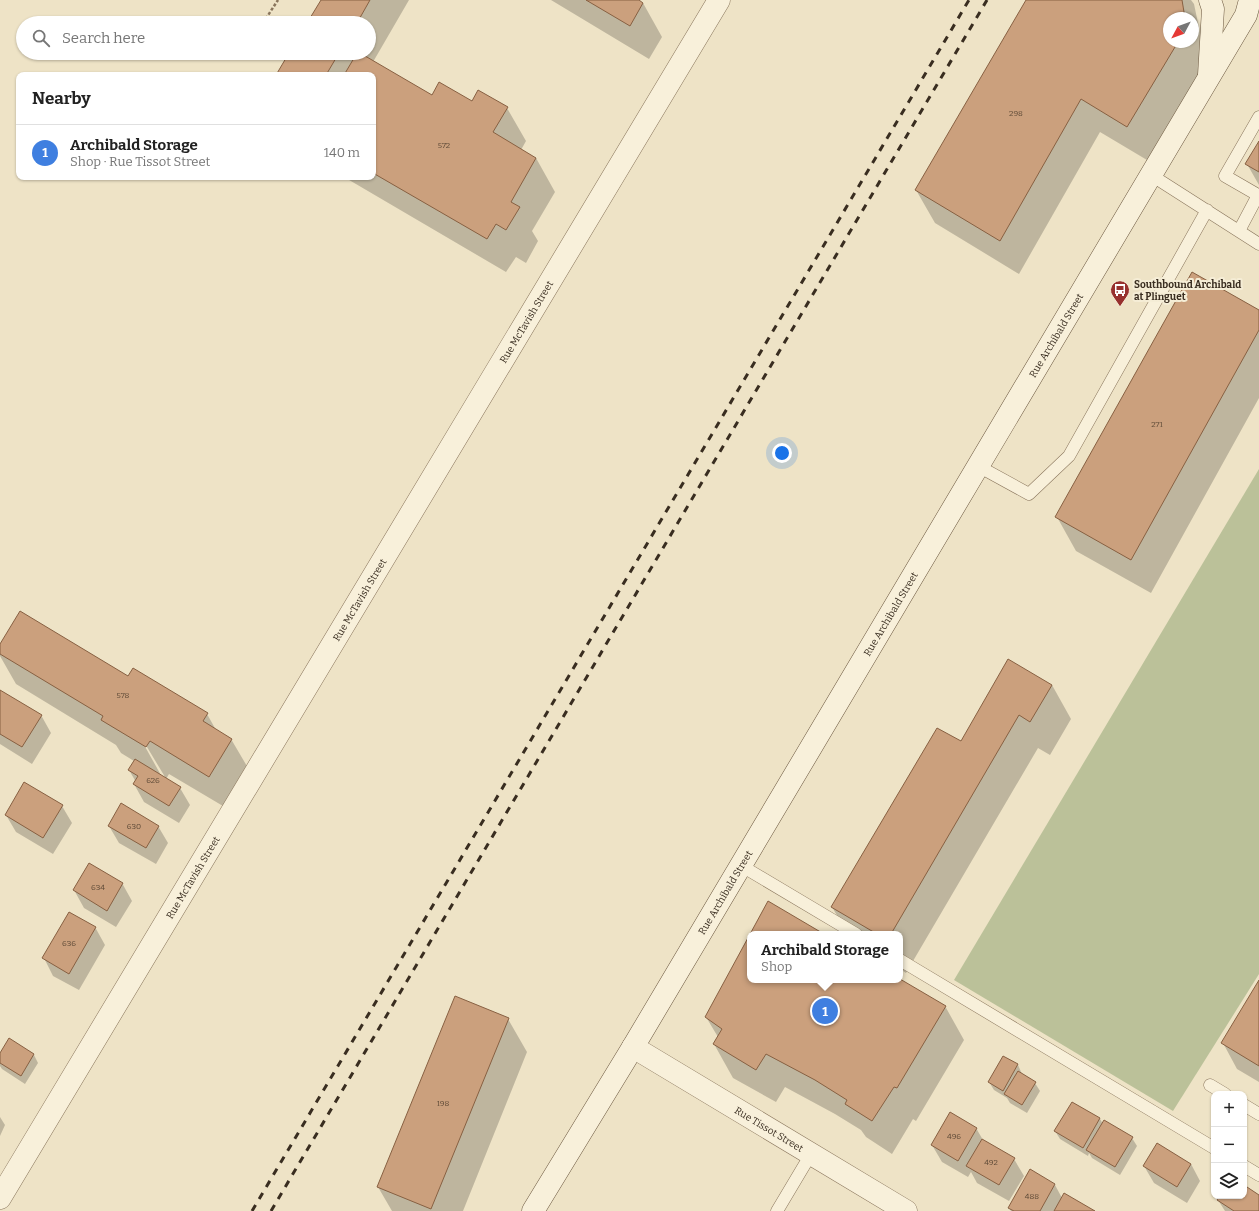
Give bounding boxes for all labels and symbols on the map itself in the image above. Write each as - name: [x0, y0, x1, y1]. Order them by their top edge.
- north arrow: [1163, 12, 1199, 48]
- house number: 298: [1009, 109, 1023, 118]
- house number: 572: [438, 141, 450, 150]
- street label: Rue McTavish Street: [497, 278, 556, 366]
- bus stop icon: Southbound Archibald at Plinguet: [1109, 279, 1131, 307]
- place label: Southbound Archibald at Plinguet: [1134, 279, 1241, 303]
- street label: Rue Archibald Street: [1027, 291, 1086, 380]
- house number: 271: [1151, 420, 1164, 429]
- your location: [772, 443, 792, 463]
- street label: Rue McTavish Street: [331, 556, 390, 643]
- street label: Rue Archibald Street: [862, 570, 921, 658]
- house number: 578: [117, 691, 130, 700]
- house number: 626: [146, 776, 160, 785]
- house number: 630: [127, 822, 141, 831]
- street label: Rue McTavish Street: [164, 834, 223, 921]
- street label: Rue Archibald Street: [696, 848, 756, 937]
- house number: 634: [91, 883, 105, 892]
- house number: 636: [62, 939, 76, 948]
- pin: 1: [812, 996, 838, 1026]
- house number: 198: [437, 1099, 450, 1108]
- street label: Rue Tissot Street: [732, 1105, 806, 1155]
- house number: 496: [947, 1132, 961, 1141]
- house number: 492: [984, 1158, 998, 1167]
- house number: 488: [1025, 1192, 1039, 1201]

